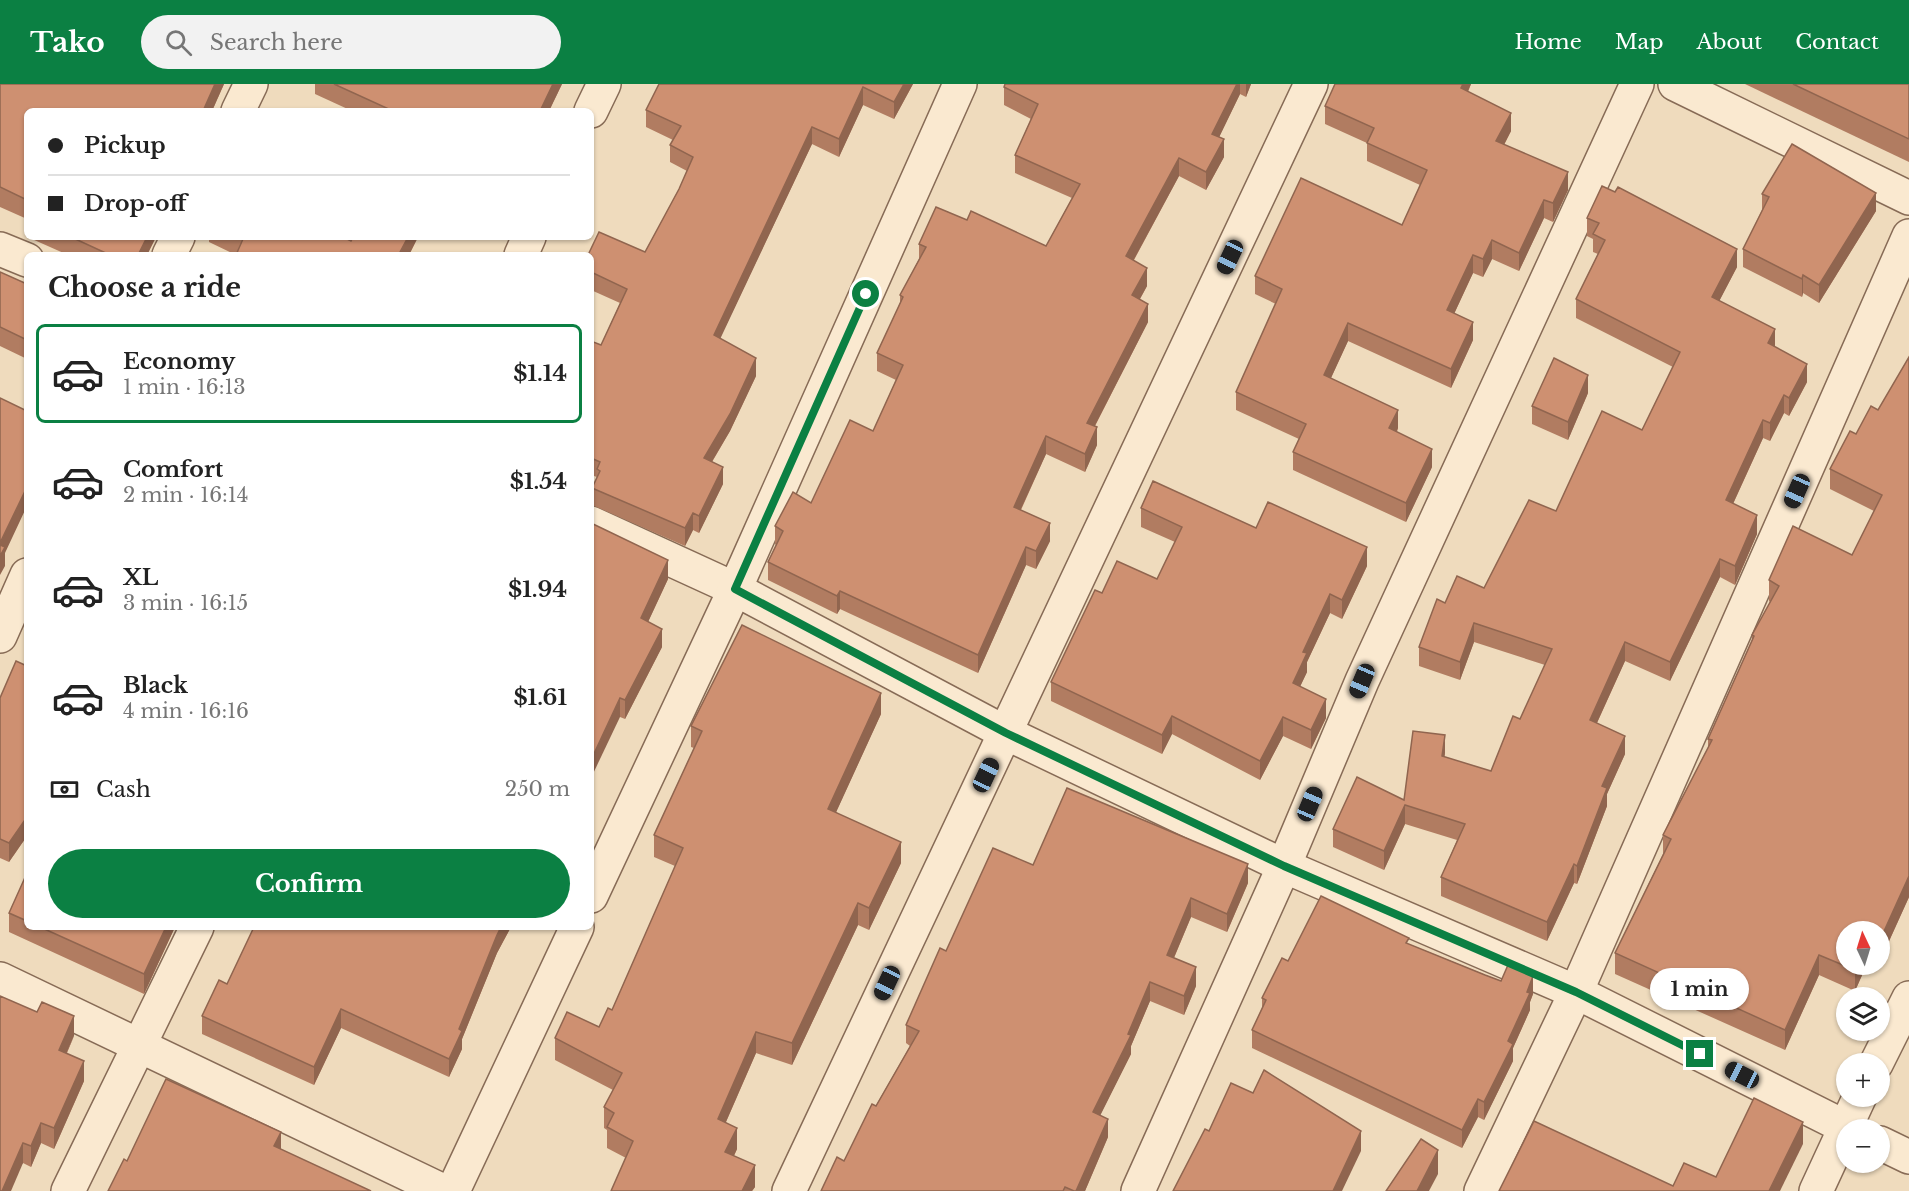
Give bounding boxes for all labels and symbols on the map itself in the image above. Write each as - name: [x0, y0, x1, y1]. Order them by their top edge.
- car: [1214, 237, 1246, 277]
- route start: [852, 280, 879, 307]
- car: [1781, 471, 1813, 511]
- car: [1347, 661, 1377, 701]
- car: [970, 755, 1002, 795]
- car: [1295, 784, 1325, 824]
- north arrow: [1836, 921, 1890, 975]
- car: [871, 963, 903, 1003]
- callout: 1 min: [1650, 967, 1750, 1009]
- route end: [1686, 1040, 1713, 1067]
- car: [1722, 1059, 1762, 1091]

